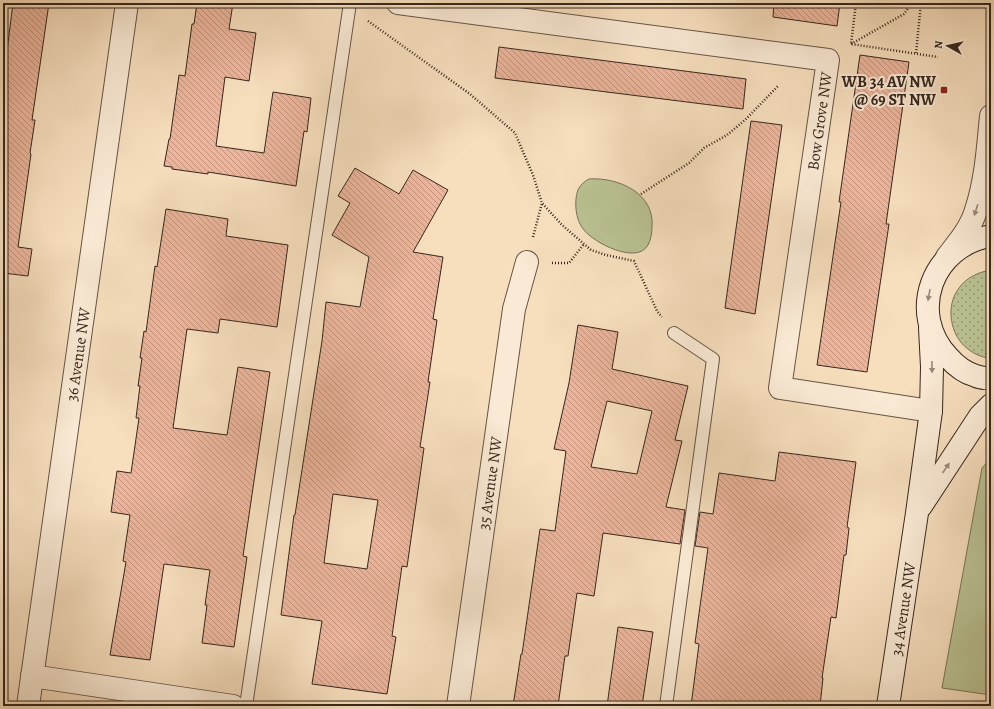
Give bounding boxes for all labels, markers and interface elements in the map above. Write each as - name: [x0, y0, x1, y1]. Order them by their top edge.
- north arrow: [928, 26, 968, 66]
- text: N: [931, 40, 947, 50]
- street label: Bow Grove NW: [802, 70, 838, 172]
- place label: WB 34 AV NW @ 69 ST NW: [841, 71, 937, 111]
- marker: WB 34 AV NW @ 69 ST NW: [939, 85, 949, 95]
- one-way arrow: [973, 204, 979, 216]
- one-way arrow: [926, 289, 932, 301]
- street label: 36 Avenue NW: [61, 306, 96, 403]
- one-way arrow: [928, 361, 935, 373]
- street label: 35 Avenue NW: [473, 435, 508, 531]
- one-way arrow: [942, 463, 950, 473]
- street label: 34 Avenue NW: [886, 561, 921, 658]

